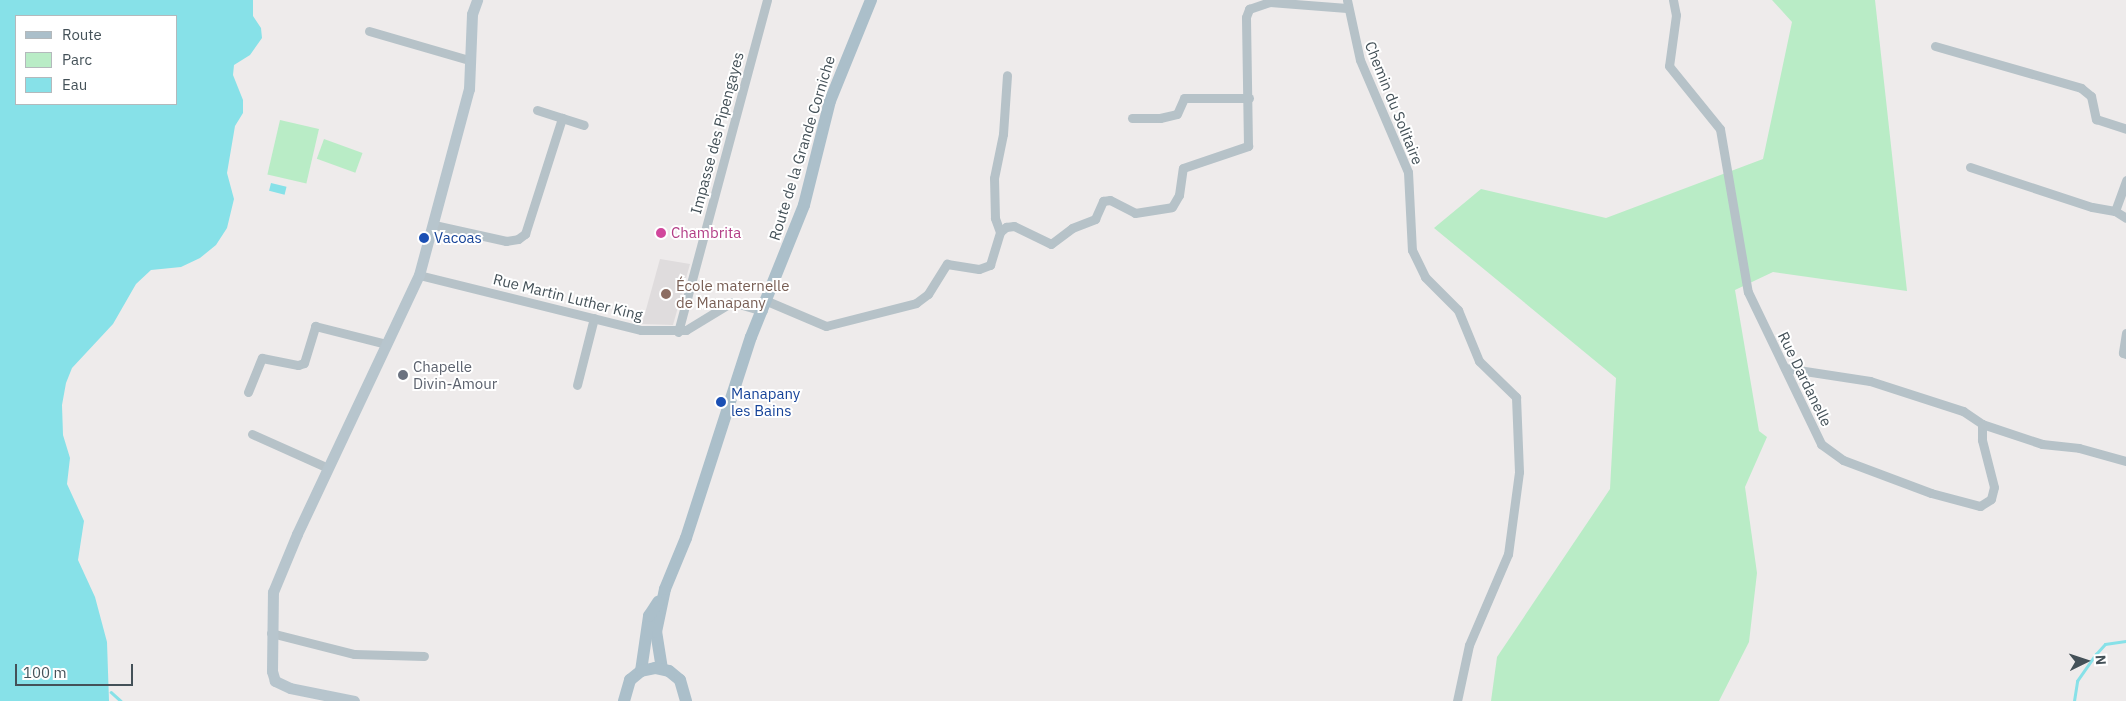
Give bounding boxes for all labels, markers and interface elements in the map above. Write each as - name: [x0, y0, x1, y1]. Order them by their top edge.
- legend: [15, 15, 178, 105]
- text: Route: [62, 25, 102, 44]
- street label: Chemin du Solitaire: [1361, 39, 1427, 167]
- text: Parc: [62, 50, 92, 69]
- street label: Impasse des Pipengayes: [687, 50, 747, 216]
- street label: Route de la Grande Corniche: [765, 54, 839, 242]
- text: Eau: [62, 75, 87, 94]
- place label: Chambrita: [671, 224, 741, 242]
- marker: Chambrita: [655, 227, 667, 239]
- place label: Vacoas: [434, 229, 482, 247]
- marker: Vacoas: [418, 232, 430, 244]
- street label: Rue Martin Luther King: [491, 270, 645, 324]
- place label: École maternelle de Manapany: [676, 276, 789, 311]
- marker: École maternelle de Manapany: [660, 288, 672, 300]
- street label: Rue Dardanelle: [1774, 329, 1836, 429]
- place label: Chapelle Divin-Amour: [413, 357, 497, 392]
- marker: Chapelle Divin-Amour: [397, 369, 409, 381]
- place label: Manapany les Bains: [731, 384, 800, 419]
- marker: Manapany les Bains: [715, 396, 727, 408]
- north arrow: [2061, 636, 2111, 686]
- scale bar: [18, 654, 135, 686]
- text: N: [2092, 654, 2110, 666]
- text: 100 m: [23, 663, 67, 682]

